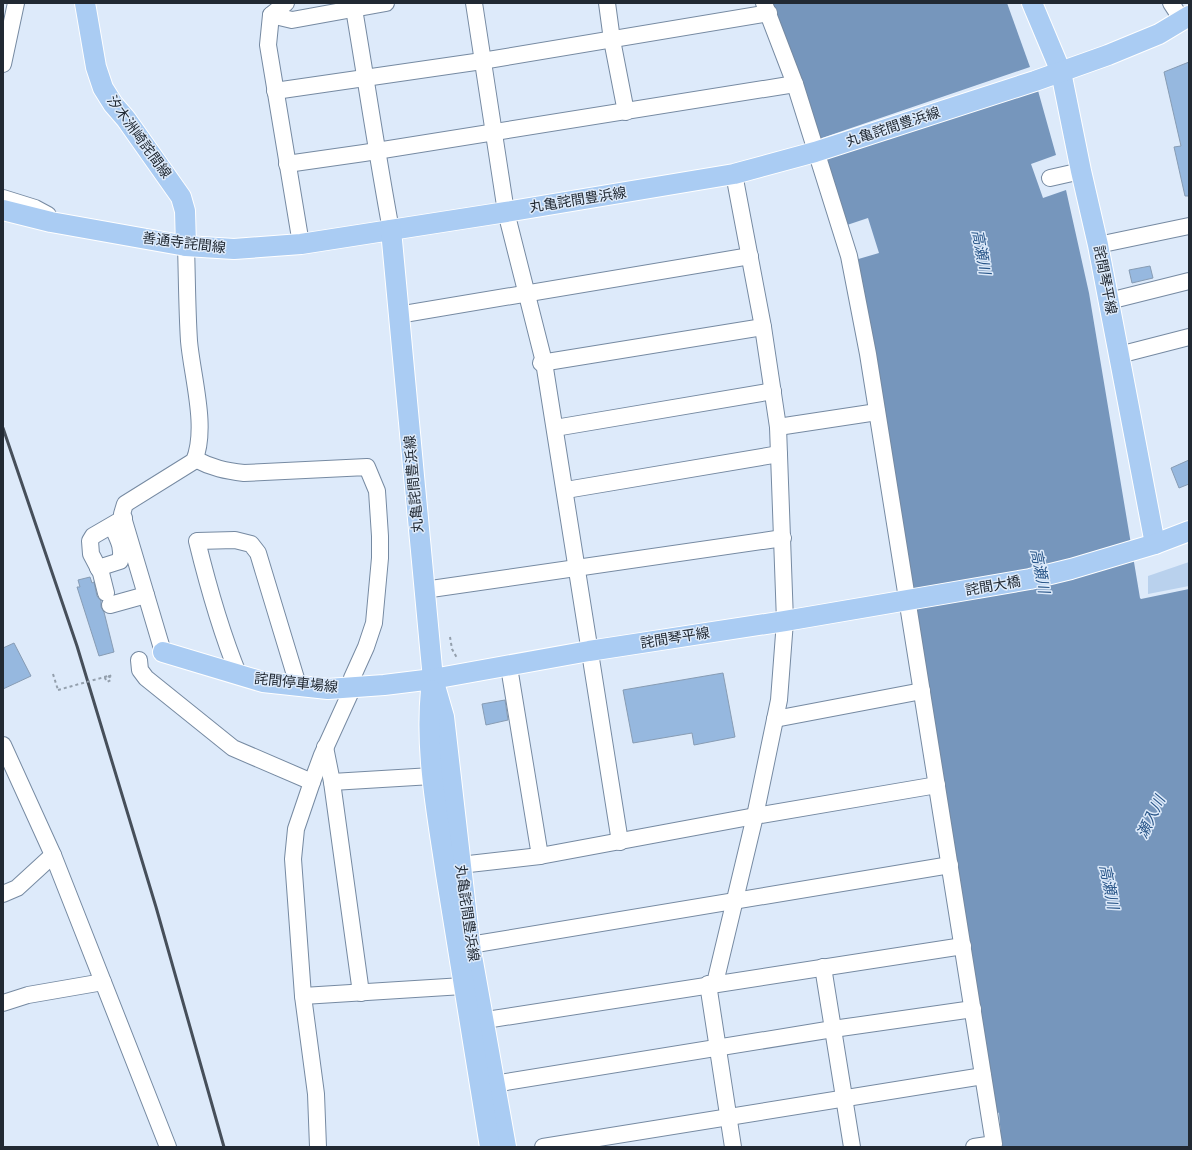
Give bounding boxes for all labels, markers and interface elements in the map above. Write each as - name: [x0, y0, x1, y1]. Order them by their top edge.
- street label: 汐木洲崎詫間線: [103, 92, 175, 182]
- street label: 丸亀詫間豊浜線: [844, 104, 942, 150]
- street label: 丸亀詫間豊浜線: [528, 184, 628, 216]
- water label: 高瀬川: [968, 228, 994, 278]
- street label: 善通寺詫間線: [141, 229, 227, 257]
- street label: 詫間琴平線: [1090, 244, 1120, 316]
- street label: 丸亀詫間豊浜線: [401, 434, 427, 534]
- water label: 高瀬川: [1027, 547, 1054, 597]
- street label: 詫間大橋: [964, 573, 1022, 599]
- street label: 詫間琴平線: [639, 624, 711, 652]
- street label: 詫間停車場線: [253, 670, 339, 696]
- water label: 瀬入川: [1133, 791, 1170, 841]
- street label: 丸亀詫間豊浜線: [452, 863, 482, 963]
- water label: 高瀬川: [1096, 863, 1123, 913]

